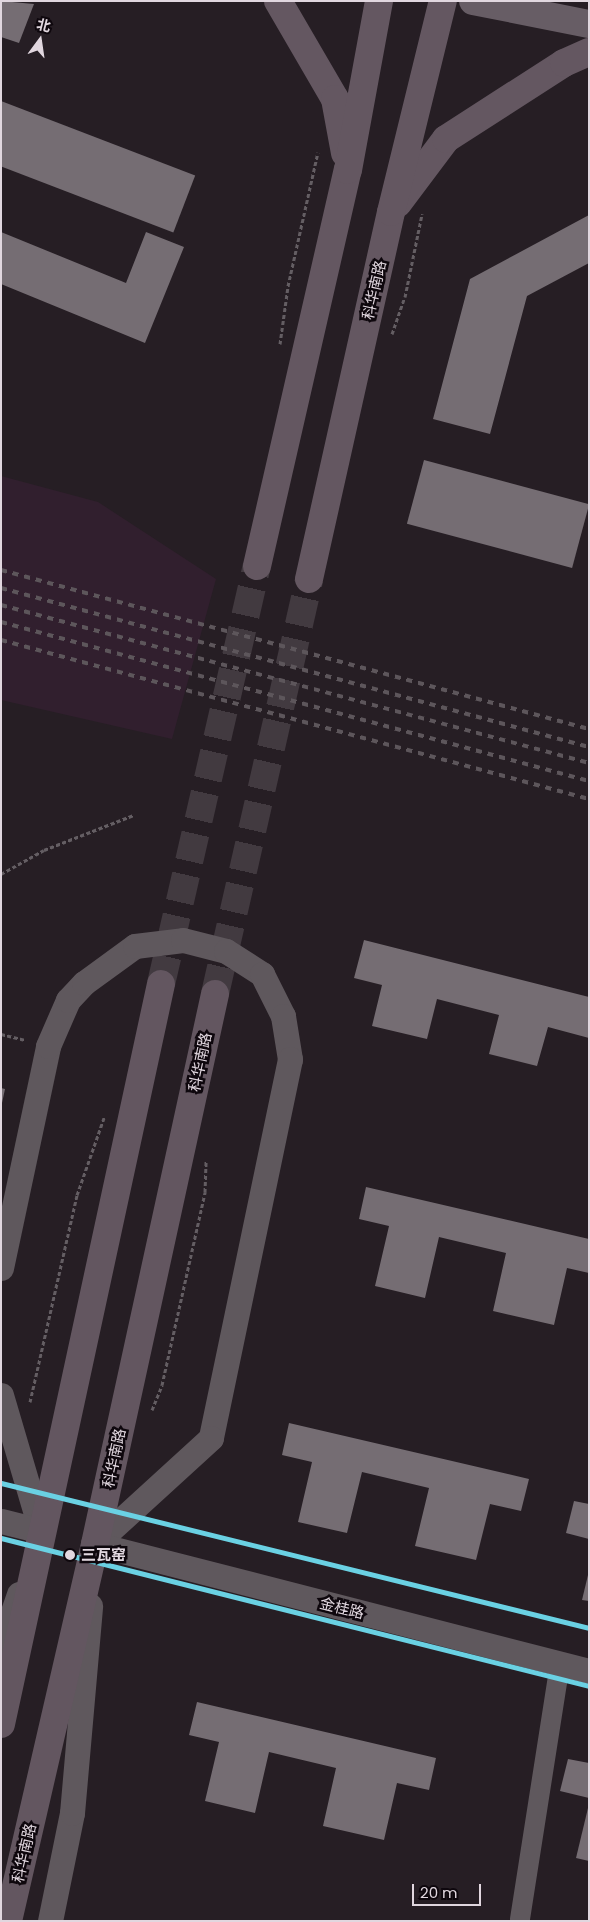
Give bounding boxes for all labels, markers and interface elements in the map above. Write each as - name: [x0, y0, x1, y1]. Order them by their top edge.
- text: 北: [34, 14, 53, 37]
- north arrow: [15, 15, 65, 65]
- street label: 科华南路: [358, 259, 390, 321]
- street label: 科华南路: [185, 1031, 215, 1093]
- street label: 科华南路: [99, 1427, 129, 1489]
- place label: 三瓦窑: [81, 1546, 126, 1564]
- marker: 三瓦窑: [63, 1548, 77, 1562]
- street label: 金桂路: [318, 1594, 366, 1622]
- street label: 科华南路: [8, 1822, 40, 1884]
- scale bar: [415, 1874, 484, 1906]
- text: 20 m: [420, 1882, 458, 1903]

